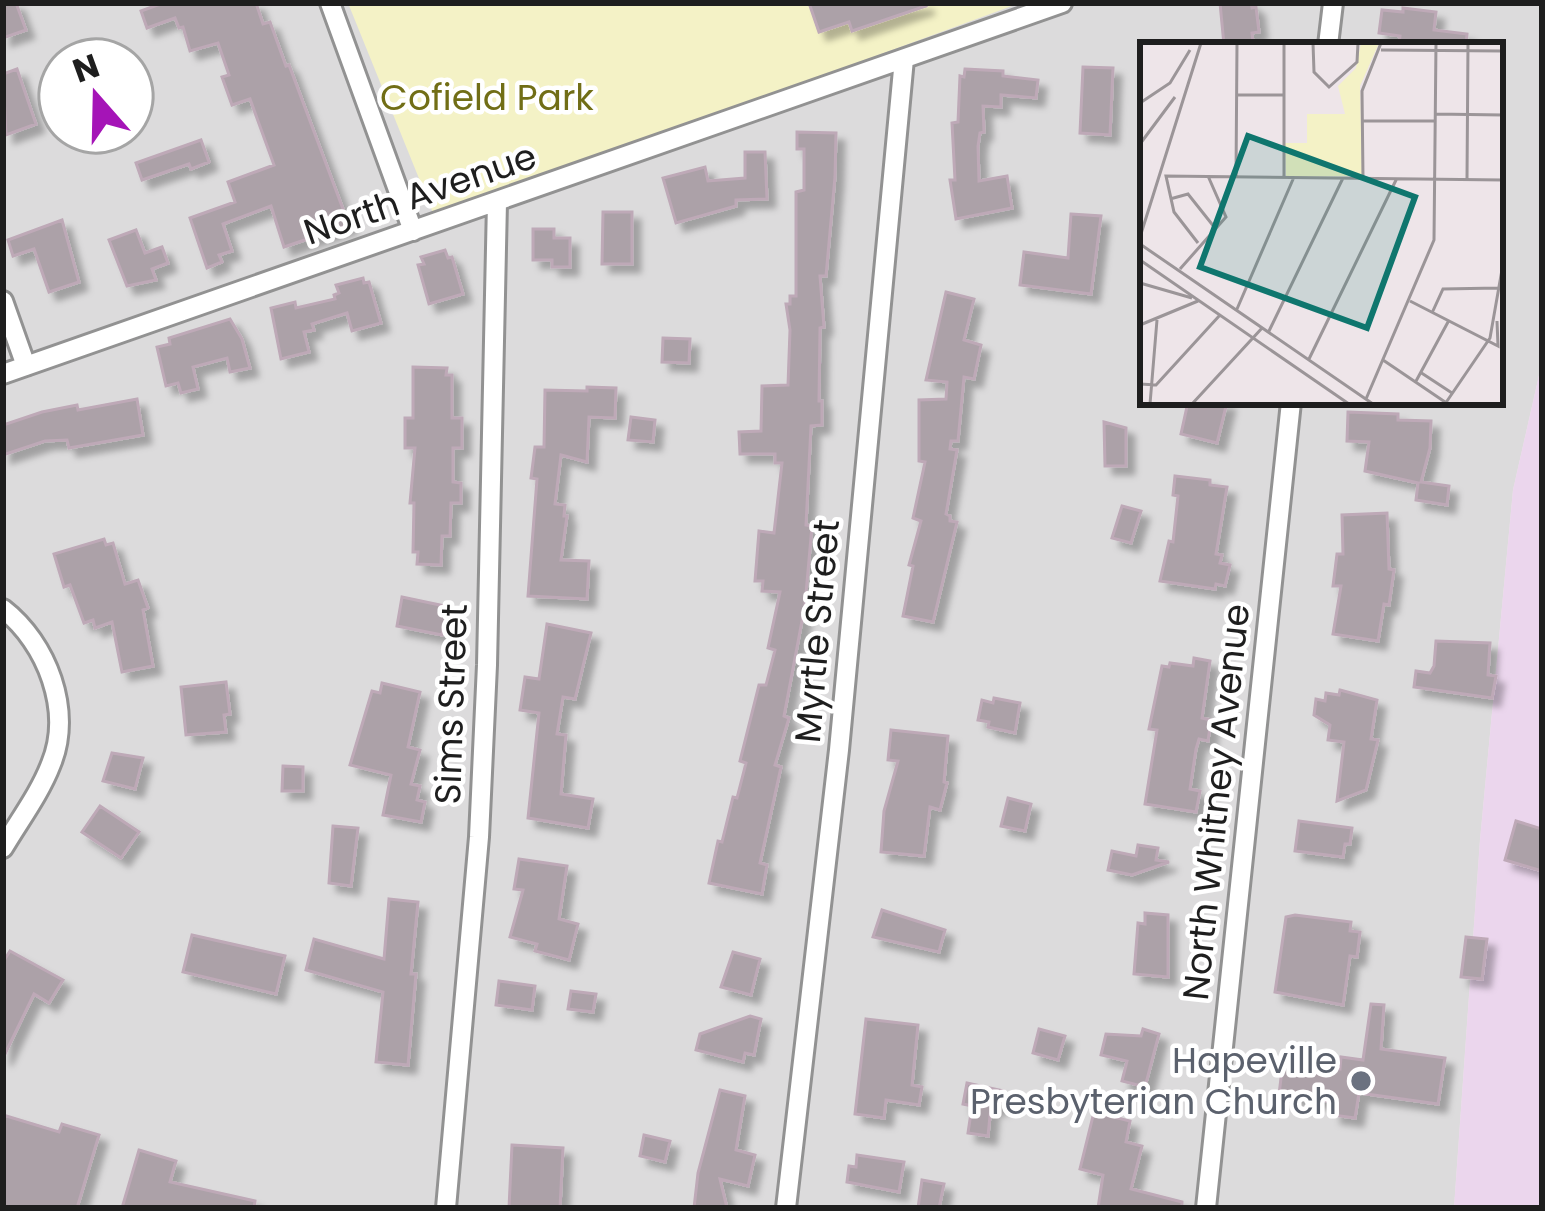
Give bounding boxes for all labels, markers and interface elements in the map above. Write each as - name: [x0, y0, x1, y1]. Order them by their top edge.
- north arrow: [36, 36, 156, 156]
- text: N: [66, 42, 106, 95]
- inset map: [1140, 42, 1503, 405]
- park label: Cofield Park: [380, 72, 594, 123]
- street label: North Avenue: [297, 130, 543, 258]
- street label: Myrtle Street: [782, 517, 852, 745]
- street label: North Whitney Avenue: [1170, 601, 1262, 1003]
- street label: Sims Street: [422, 603, 480, 805]
- place label: Hapeville Presbyterian Church: [970, 1035, 1337, 1127]
- marker: Hapeville Presbyterian Church: [1348, 1068, 1374, 1094]

